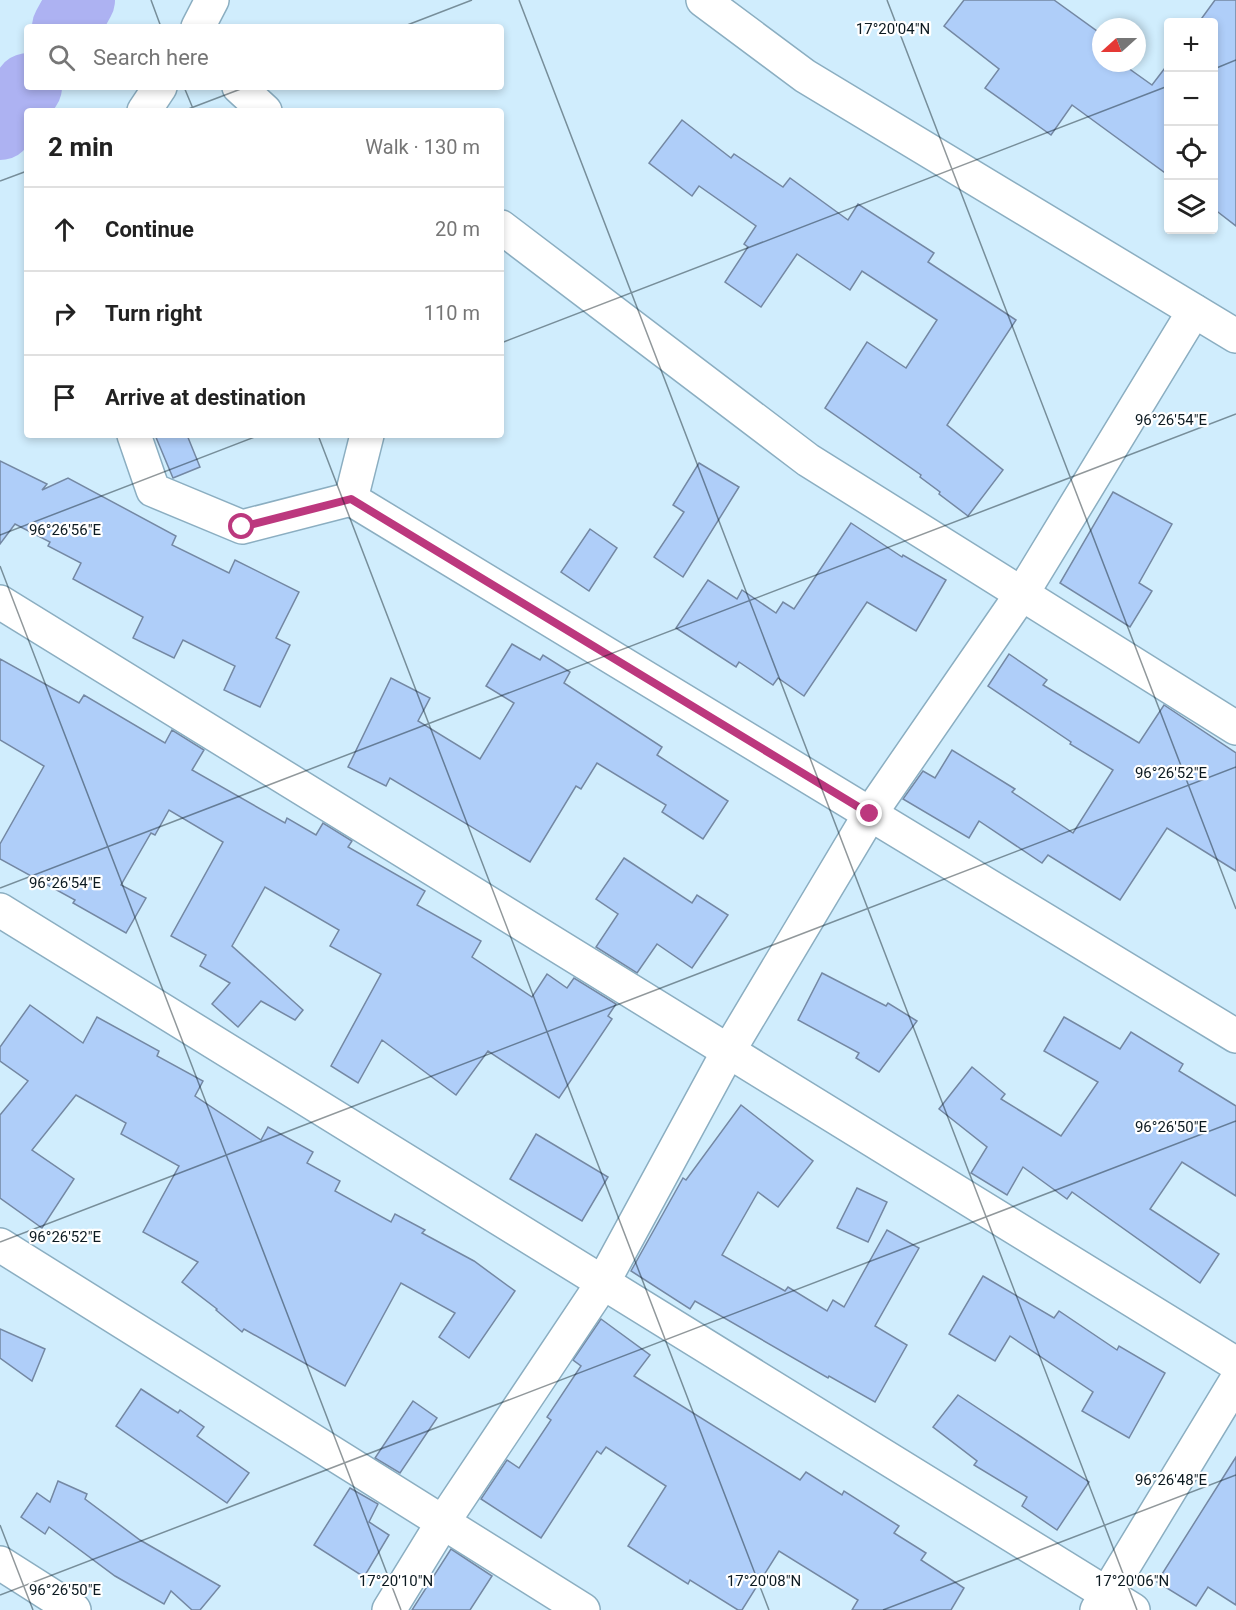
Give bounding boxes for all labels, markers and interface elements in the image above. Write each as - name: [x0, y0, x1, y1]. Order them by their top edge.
- north arrow: [1092, 18, 1146, 72]
- map controls: [1164, 18, 1218, 234]
- button: +: [1164, 18, 1218, 72]
- text: 17°20'04"N: [856, 20, 930, 38]
- search box: [24, 24, 504, 90]
- icon: search: [45, 41, 78, 74]
- text: Search here: [93, 45, 209, 70]
- button: −: [1164, 72, 1218, 126]
- button: locate: [1164, 126, 1218, 180]
- text: 2 min: [48, 132, 113, 162]
- text: Walk · 130 m: [365, 135, 480, 159]
- button: layers: [1164, 180, 1218, 234]
- icon: ahead: [48, 213, 81, 246]
- text: Continue: [105, 217, 194, 242]
- text: 20 m: [435, 217, 480, 241]
- icon: right: [48, 297, 81, 330]
- text: Turn right: [105, 301, 202, 326]
- text: 110 m: [424, 301, 480, 325]
- icon: arrive: [48, 381, 81, 414]
- text: Arrive at destination: [105, 385, 306, 410]
- text: 96°26'54"E: [1135, 411, 1208, 429]
- route start: [228, 513, 254, 539]
- text: 96°26'56"E: [29, 521, 102, 539]
- text: 96°26'52"E: [1135, 764, 1208, 782]
- route end: [856, 800, 882, 826]
- text: 96°26'54"E: [29, 874, 102, 892]
- text: 96°26'50"E: [1135, 1118, 1208, 1136]
- text: 96°26'52"E: [29, 1228, 102, 1246]
- text: 96°26'48"E: [1135, 1471, 1208, 1489]
- text: 17°20'10"N: [359, 1572, 433, 1590]
- text: 17°20'08"N: [727, 1572, 801, 1590]
- text: 17°20'06"N: [1095, 1572, 1169, 1590]
- text: 96°26'50"E: [29, 1581, 102, 1599]

